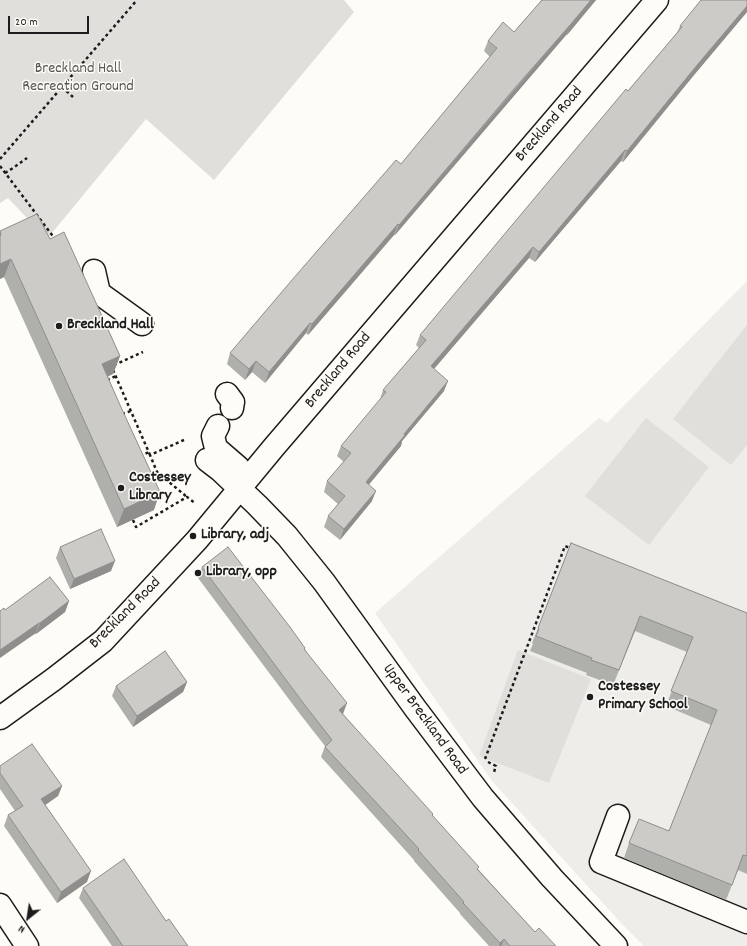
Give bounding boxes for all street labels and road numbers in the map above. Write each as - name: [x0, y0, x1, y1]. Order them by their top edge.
- street label: Breckland Road: [512, 83, 588, 167]
- street label: Breckland Road: [302, 329, 376, 413]
- street label: Breckland Road: [86, 574, 166, 654]
- street label: Upper Breckland Road: [377, 661, 471, 779]

